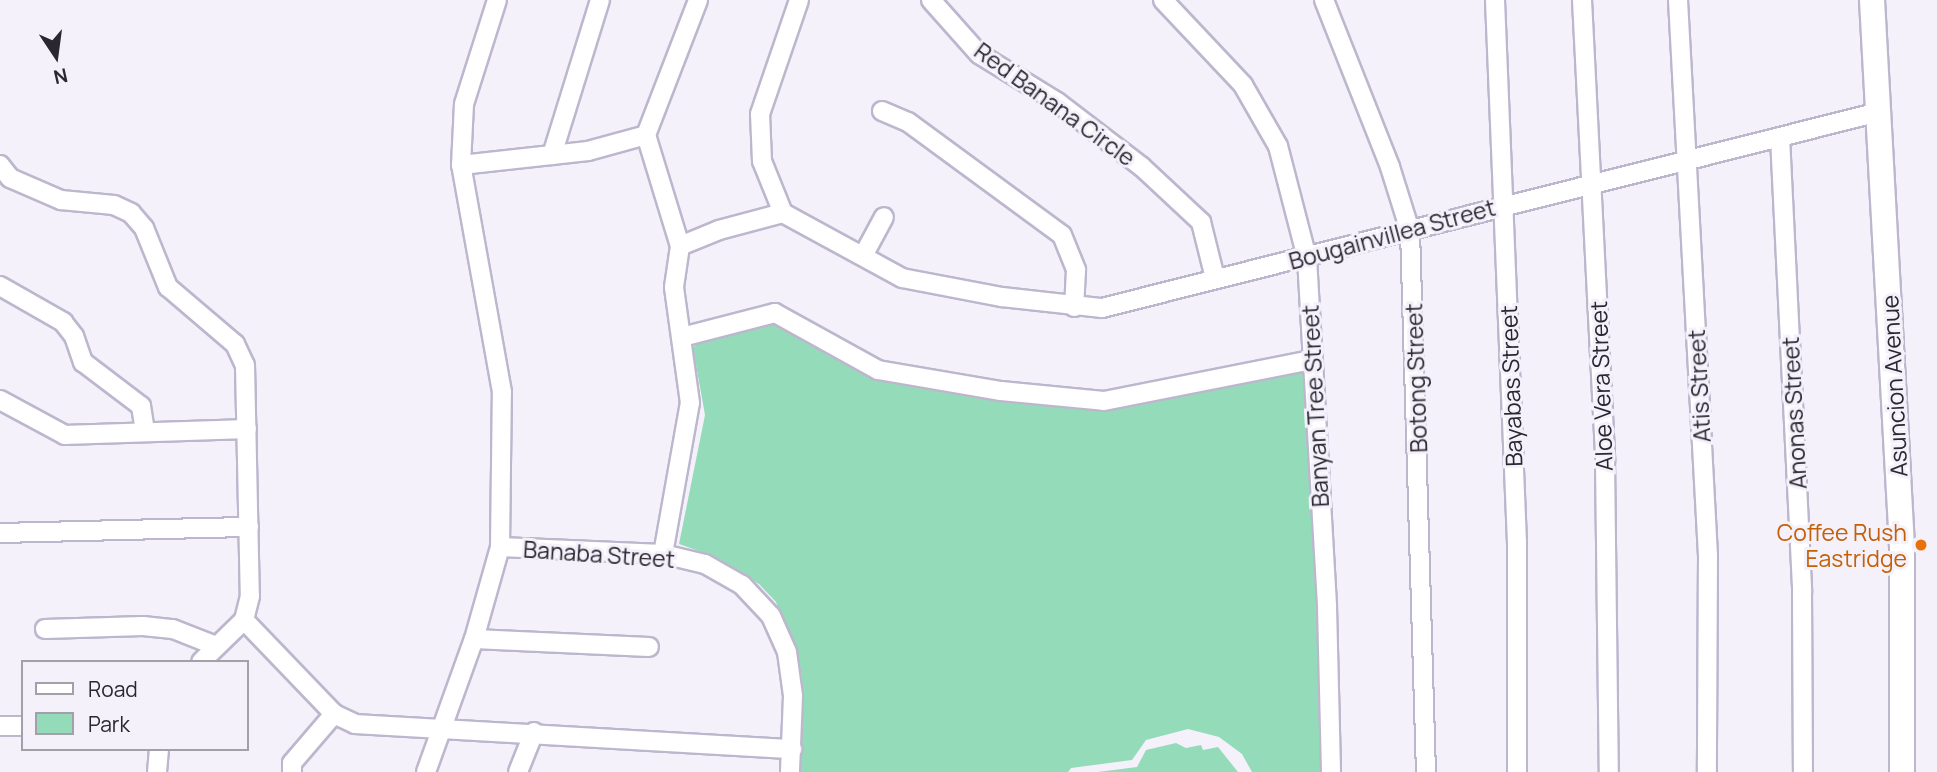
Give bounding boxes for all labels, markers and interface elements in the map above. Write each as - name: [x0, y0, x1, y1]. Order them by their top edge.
- north arrow: [21, 21, 91, 91]
- street label: Red Banana Circle: [969, 37, 1141, 171]
- text: N: [51, 62, 70, 91]
- street label: Bougainvillea Street: [1286, 193, 1498, 275]
- street label: Asuncion Avenue: [1875, 294, 1913, 478]
- street label: Aloe Vera Street: [1584, 300, 1618, 472]
- street label: Botong Street: [1400, 303, 1432, 453]
- street label: Banyan Tree Street: [1296, 304, 1334, 508]
- street label: Bayabas Street: [1494, 305, 1528, 467]
- street label: Atis Street: [1682, 329, 1716, 443]
- street label: Anonas Street: [1776, 336, 1812, 490]
- place label: Coffee Rush Eastridge: [1777, 518, 1907, 572]
- street label: Banaba Street: [522, 535, 676, 573]
- marker: Coffee Rush Eastridge: [1913, 537, 1929, 553]
- legend: [21, 660, 248, 751]
- text: Road: [88, 675, 138, 703]
- text: Park: [88, 710, 130, 738]

